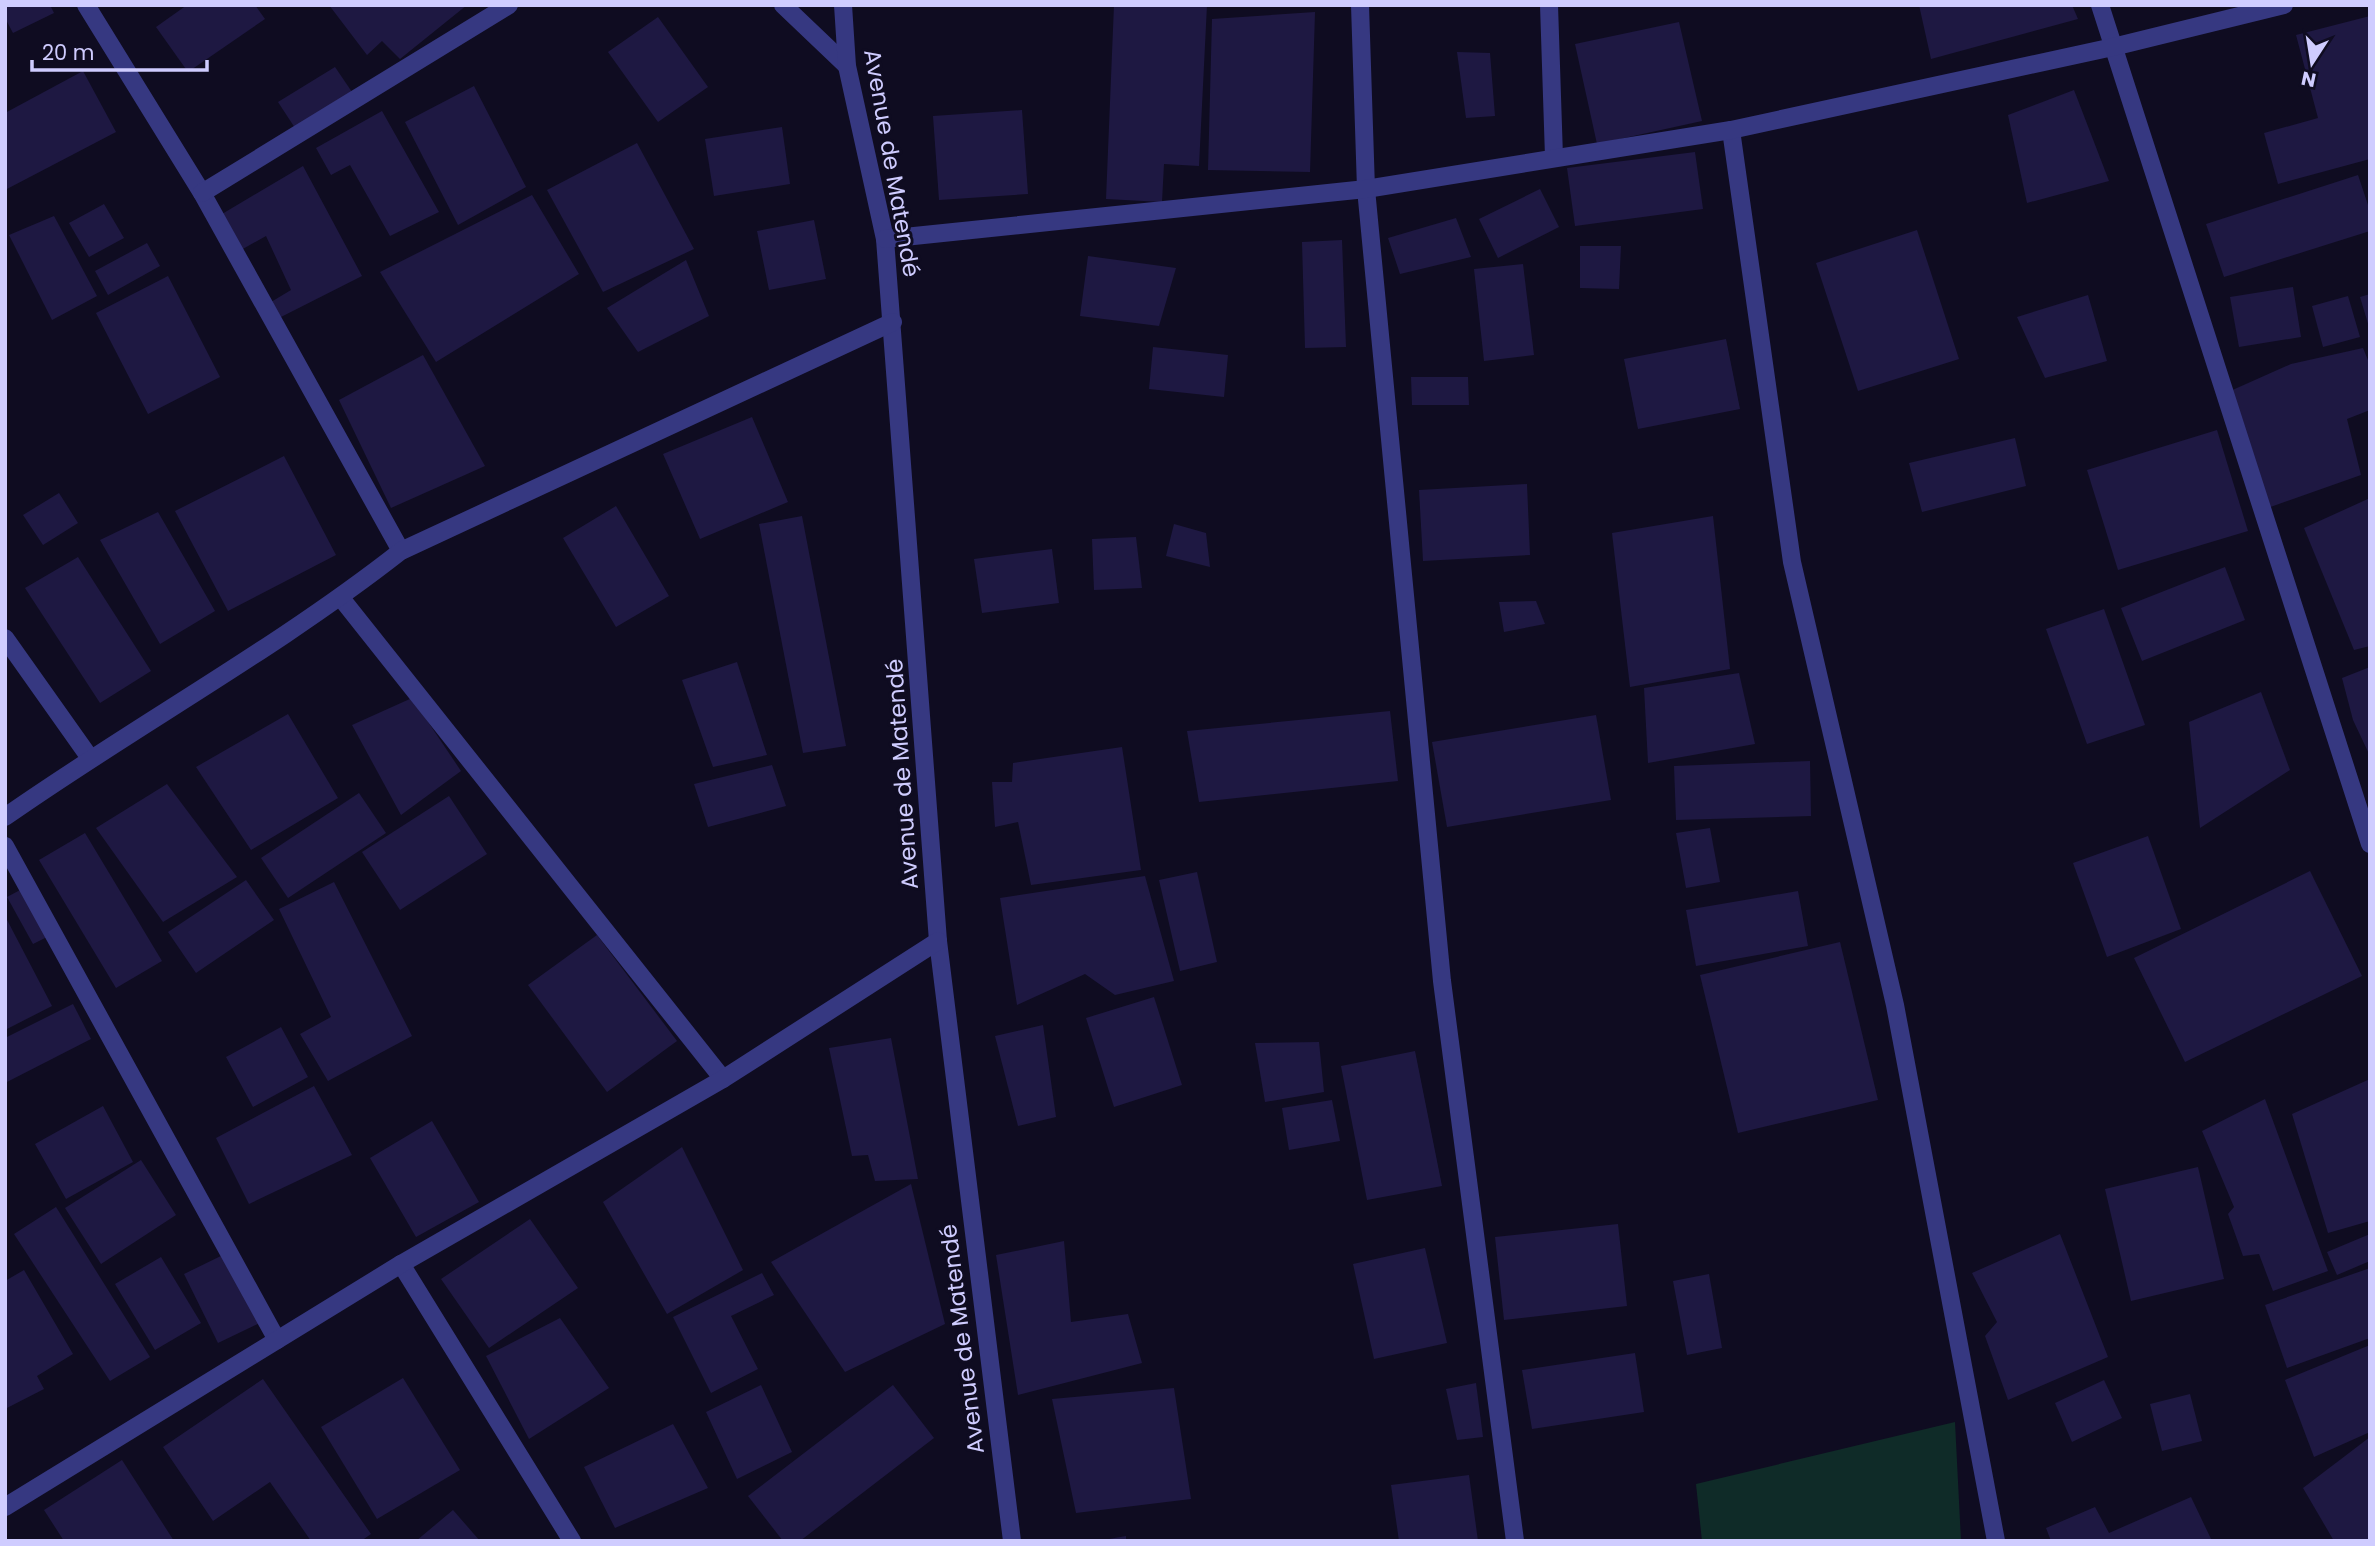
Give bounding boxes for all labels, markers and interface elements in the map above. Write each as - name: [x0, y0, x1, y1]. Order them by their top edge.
- scale bar: [32, 28, 206, 72]
- north arrow: [2277, 28, 2347, 98]
- text: 20 m: [42, 38, 95, 67]
- street label: Avenue de Matendé: [856, 46, 928, 280]
- text: N: [2299, 64, 2318, 94]
- street label: Avenue de Matendé: [878, 658, 926, 890]
- street label: Avenue de Matendé: [932, 1222, 992, 1456]

